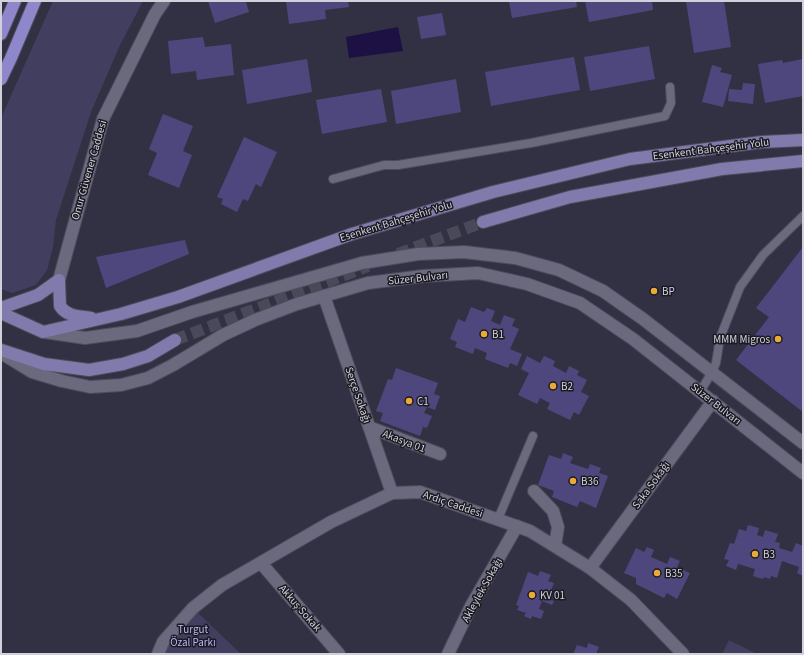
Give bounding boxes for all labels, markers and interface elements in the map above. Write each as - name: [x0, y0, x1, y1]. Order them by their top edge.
- street label: Onur Güvener Caddesi: [68, 118, 110, 222]
- street label: Esenkent Bahçeşehir Yolu: [652, 134, 770, 164]
- street label: Esenkent Bahçeşehir Yolu: [338, 197, 454, 245]
- street label: Süzer Bulvarı: [387, 267, 449, 289]
- place label: BP: [662, 284, 675, 299]
- marker: BP: [649, 286, 659, 296]
- place label: B1: [492, 327, 504, 342]
- marker: B1: [479, 329, 489, 339]
- place label: MMM Migros: [713, 332, 770, 347]
- marker: MMM Migros: [773, 334, 783, 344]
- street label: Serçe Sokağı: [341, 365, 375, 425]
- place label: B2: [561, 379, 573, 394]
- street label: Süzer Bulvarı: [688, 380, 744, 428]
- marker: B2: [548, 381, 558, 391]
- place label: C1: [417, 394, 429, 409]
- marker: C1: [404, 396, 414, 406]
- street label: Akasya 01: [380, 426, 428, 456]
- street label: Saka Sokağı: [629, 458, 673, 512]
- place label: B36: [581, 474, 599, 489]
- marker: B36: [568, 476, 578, 486]
- street label: Ardıç Caddesi: [421, 487, 485, 521]
- place label: B3: [763, 547, 775, 562]
- marker: B3: [750, 549, 760, 559]
- street label: Akleylek Sokağı: [458, 555, 506, 625]
- place label: B35: [665, 566, 682, 581]
- marker: B35: [652, 568, 662, 578]
- street label: Akkuş Sokak: [275, 581, 325, 635]
- place label: KV 01: [540, 588, 565, 603]
- marker: KV 01: [527, 590, 537, 600]
- park label: Turgut Özal Parkı: [170, 622, 216, 650]

